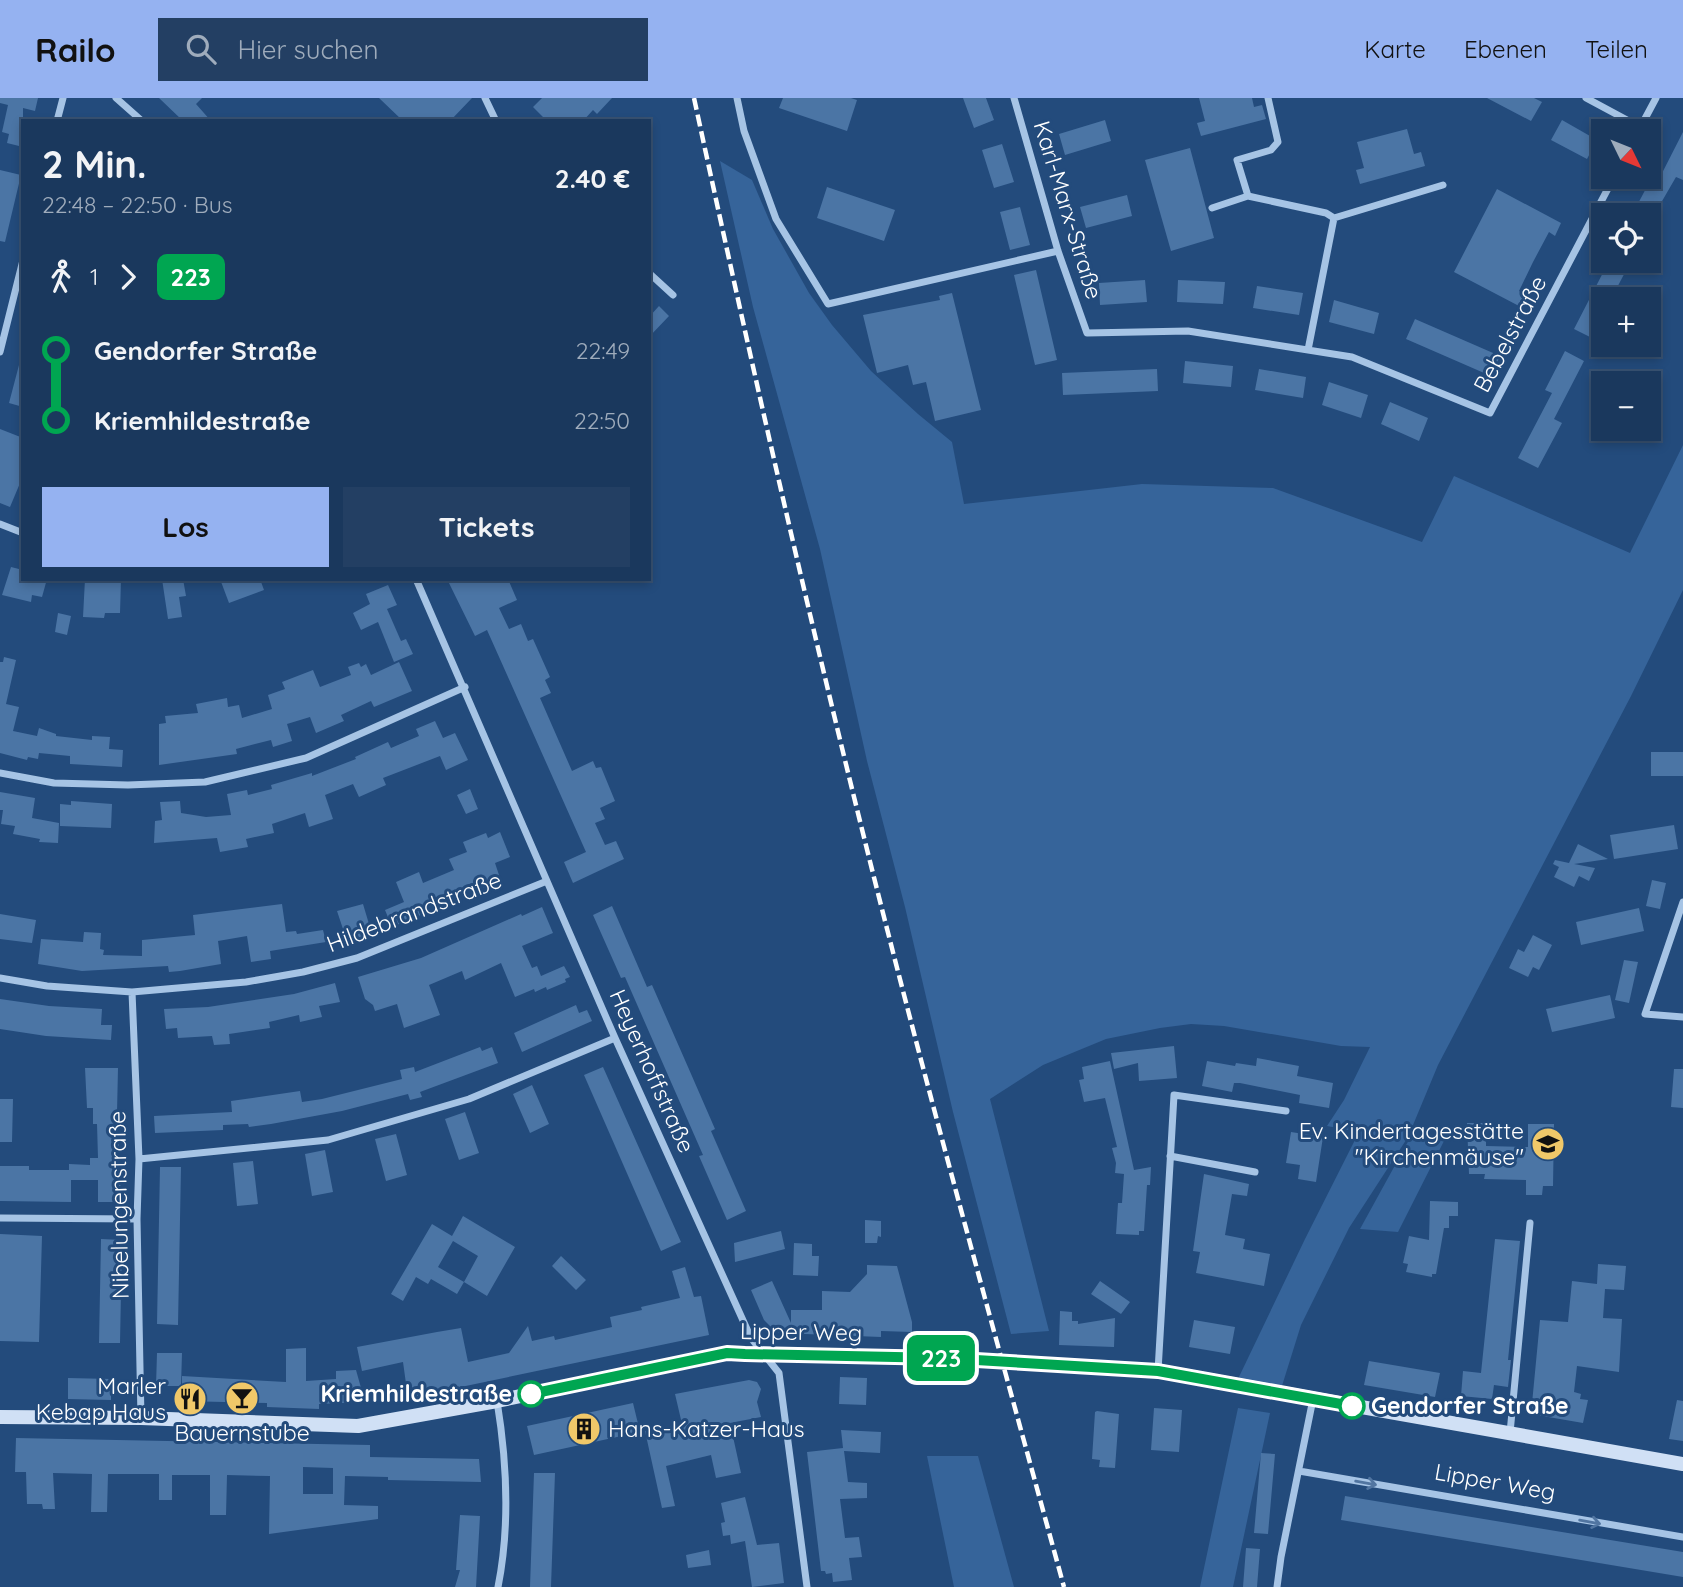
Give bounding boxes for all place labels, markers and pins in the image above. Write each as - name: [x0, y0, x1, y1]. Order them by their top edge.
- place label: Ev. Kindertagesstätte "Kirchenmäuse": [1299, 1116, 1524, 1171]
- school or university icon: Ev. Kindertagesstätte "Kirchenmäuse": [1529, 1125, 1567, 1163]
- place label: Marler Kebap Haus: [36, 1371, 166, 1426]
- bar icon: Bauernstube: [223, 1379, 261, 1417]
- place label: Kriemhildestraße: [320, 1379, 512, 1408]
- restaurant icon: Marler Kebap Haus: [171, 1380, 209, 1418]
- marker: Kriemhildestraße: [518, 1381, 544, 1407]
- place label: Gendorfer Straße: [1371, 1391, 1569, 1420]
- marker: Gendorfer Straße: [1339, 1393, 1365, 1419]
- building icon: Hans-Katzer-Haus: [565, 1410, 603, 1448]
- place label: Hans-Katzer-Haus: [608, 1414, 805, 1443]
- place label: Bauernstube: [174, 1418, 310, 1447]

